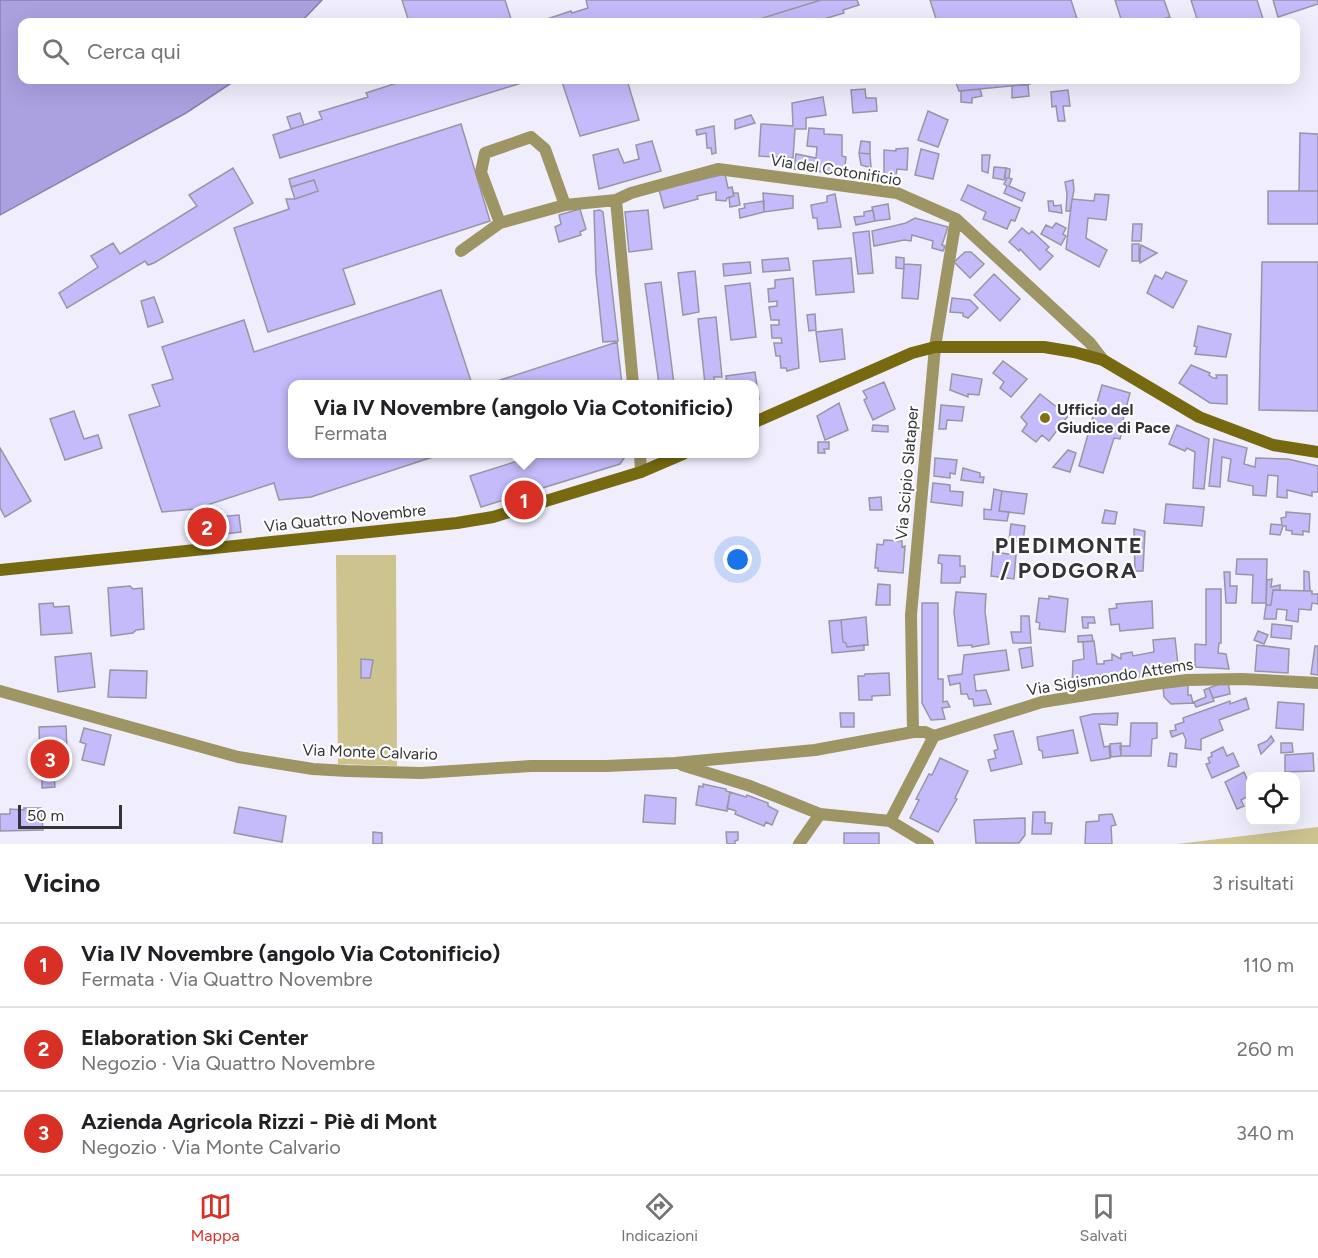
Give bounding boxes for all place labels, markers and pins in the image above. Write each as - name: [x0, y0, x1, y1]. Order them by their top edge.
- place label: Ufficio del Giudice di Pace: [1057, 400, 1171, 437]
- marker: Ufficio del Giudice di Pace: [1038, 411, 1052, 425]
- pin: 1: [504, 478, 544, 522]
- pin: 2: [188, 504, 226, 550]
- pin: 3: [31, 736, 70, 782]

